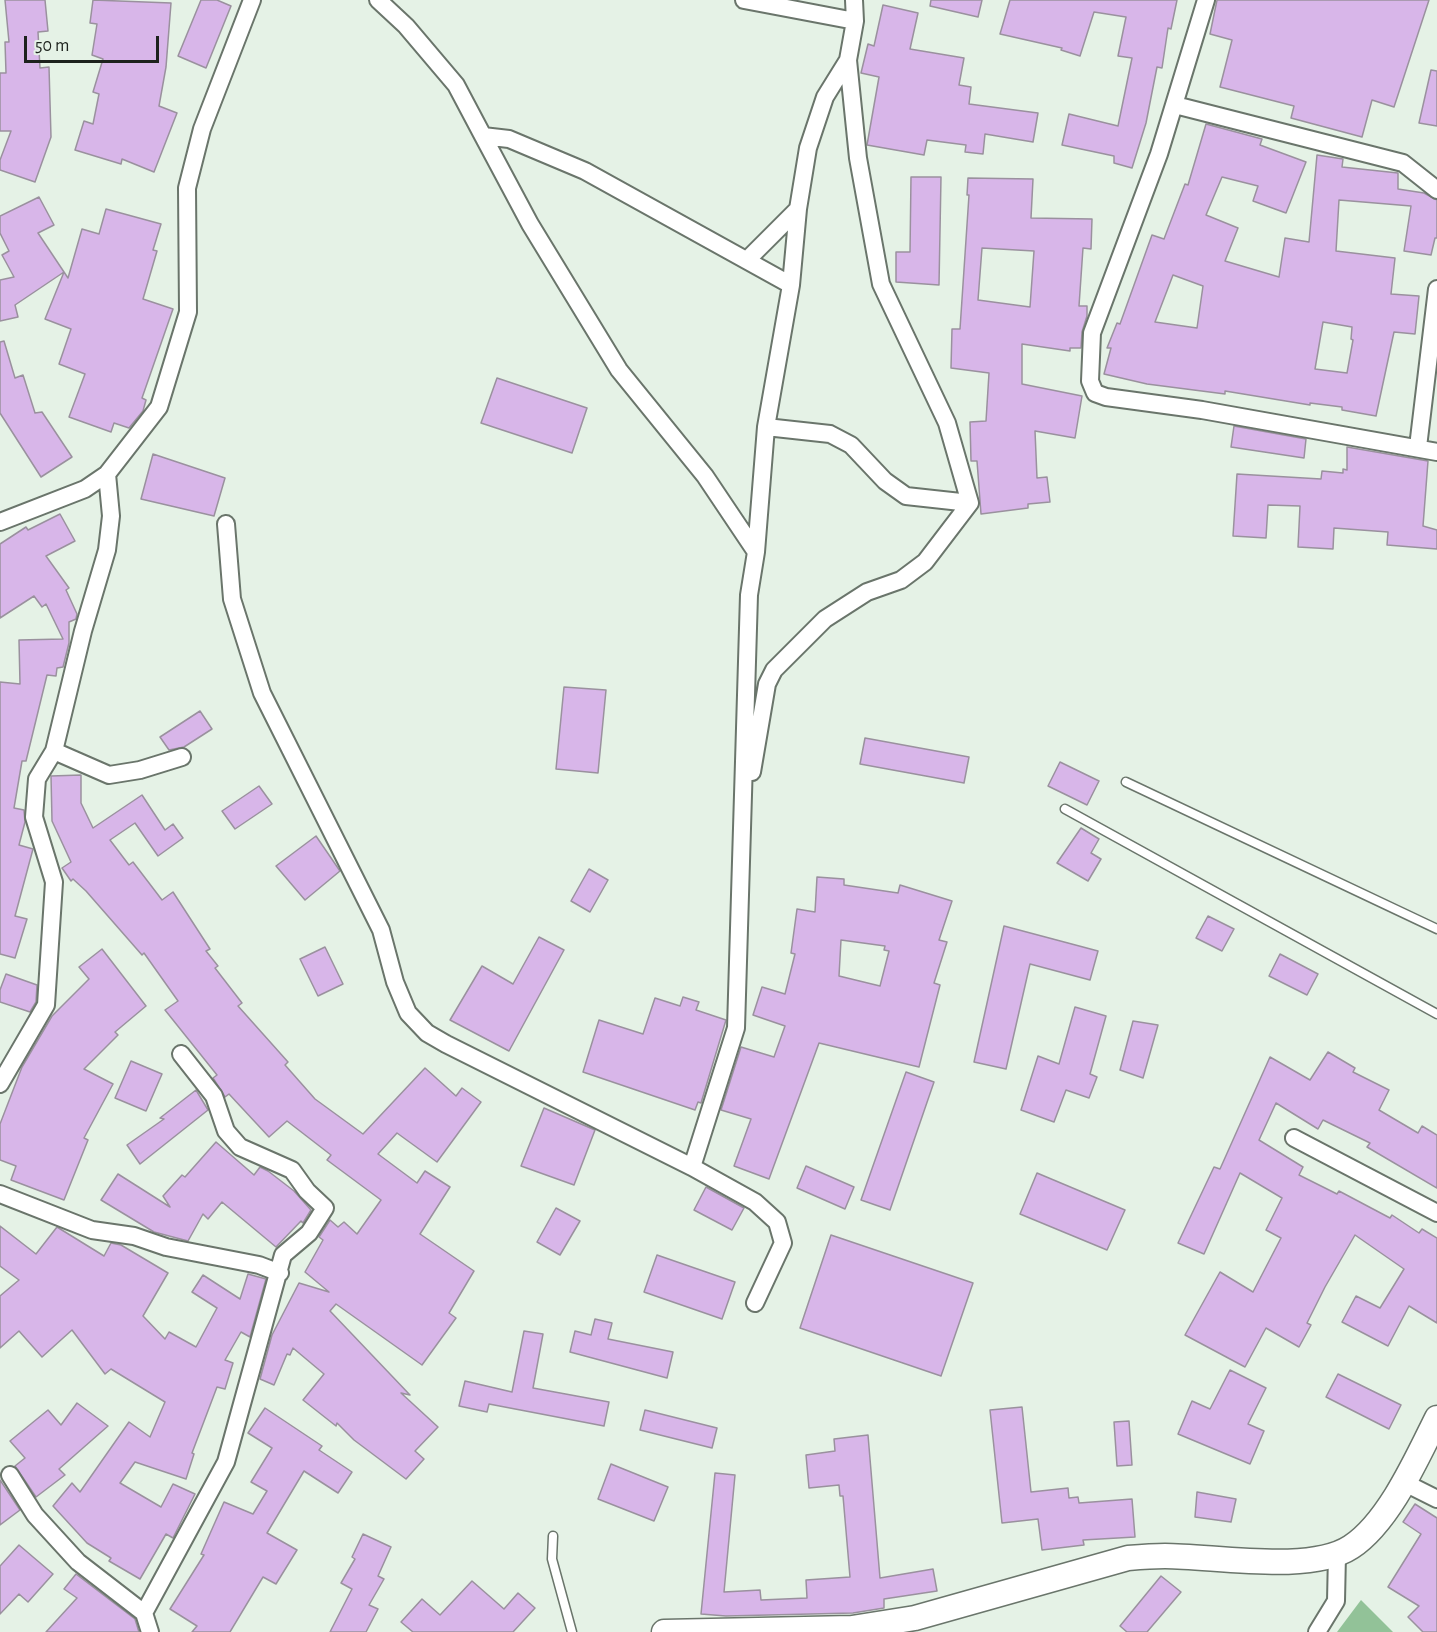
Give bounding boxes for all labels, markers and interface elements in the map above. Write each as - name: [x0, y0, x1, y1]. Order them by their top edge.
- scale bar: [27, 24, 162, 62]
- text: 50 m: [35, 37, 69, 55]

